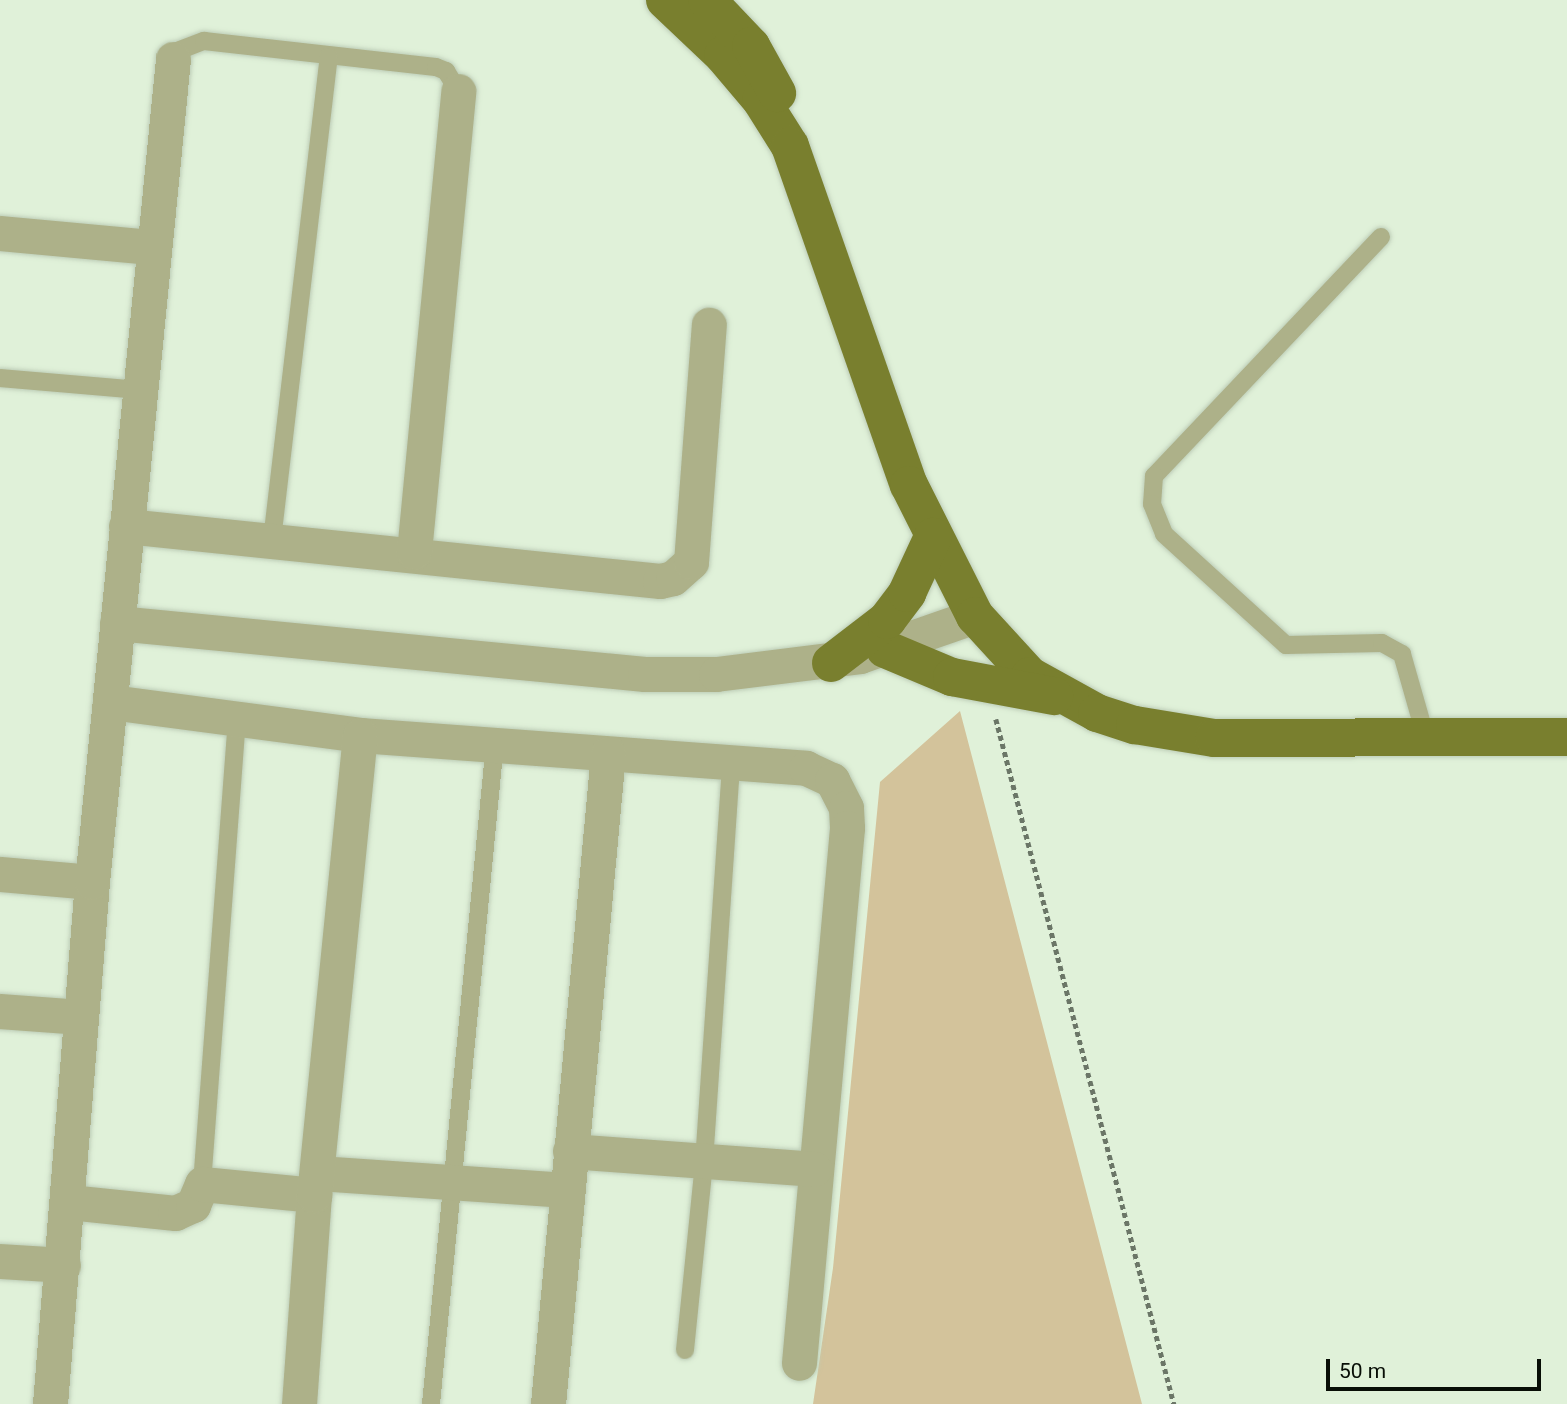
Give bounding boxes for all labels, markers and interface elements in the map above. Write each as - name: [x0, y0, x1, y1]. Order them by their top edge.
- scale bar: [1329, 1344, 1544, 1388]
- text: 50 m: [1339, 1359, 1386, 1383]

